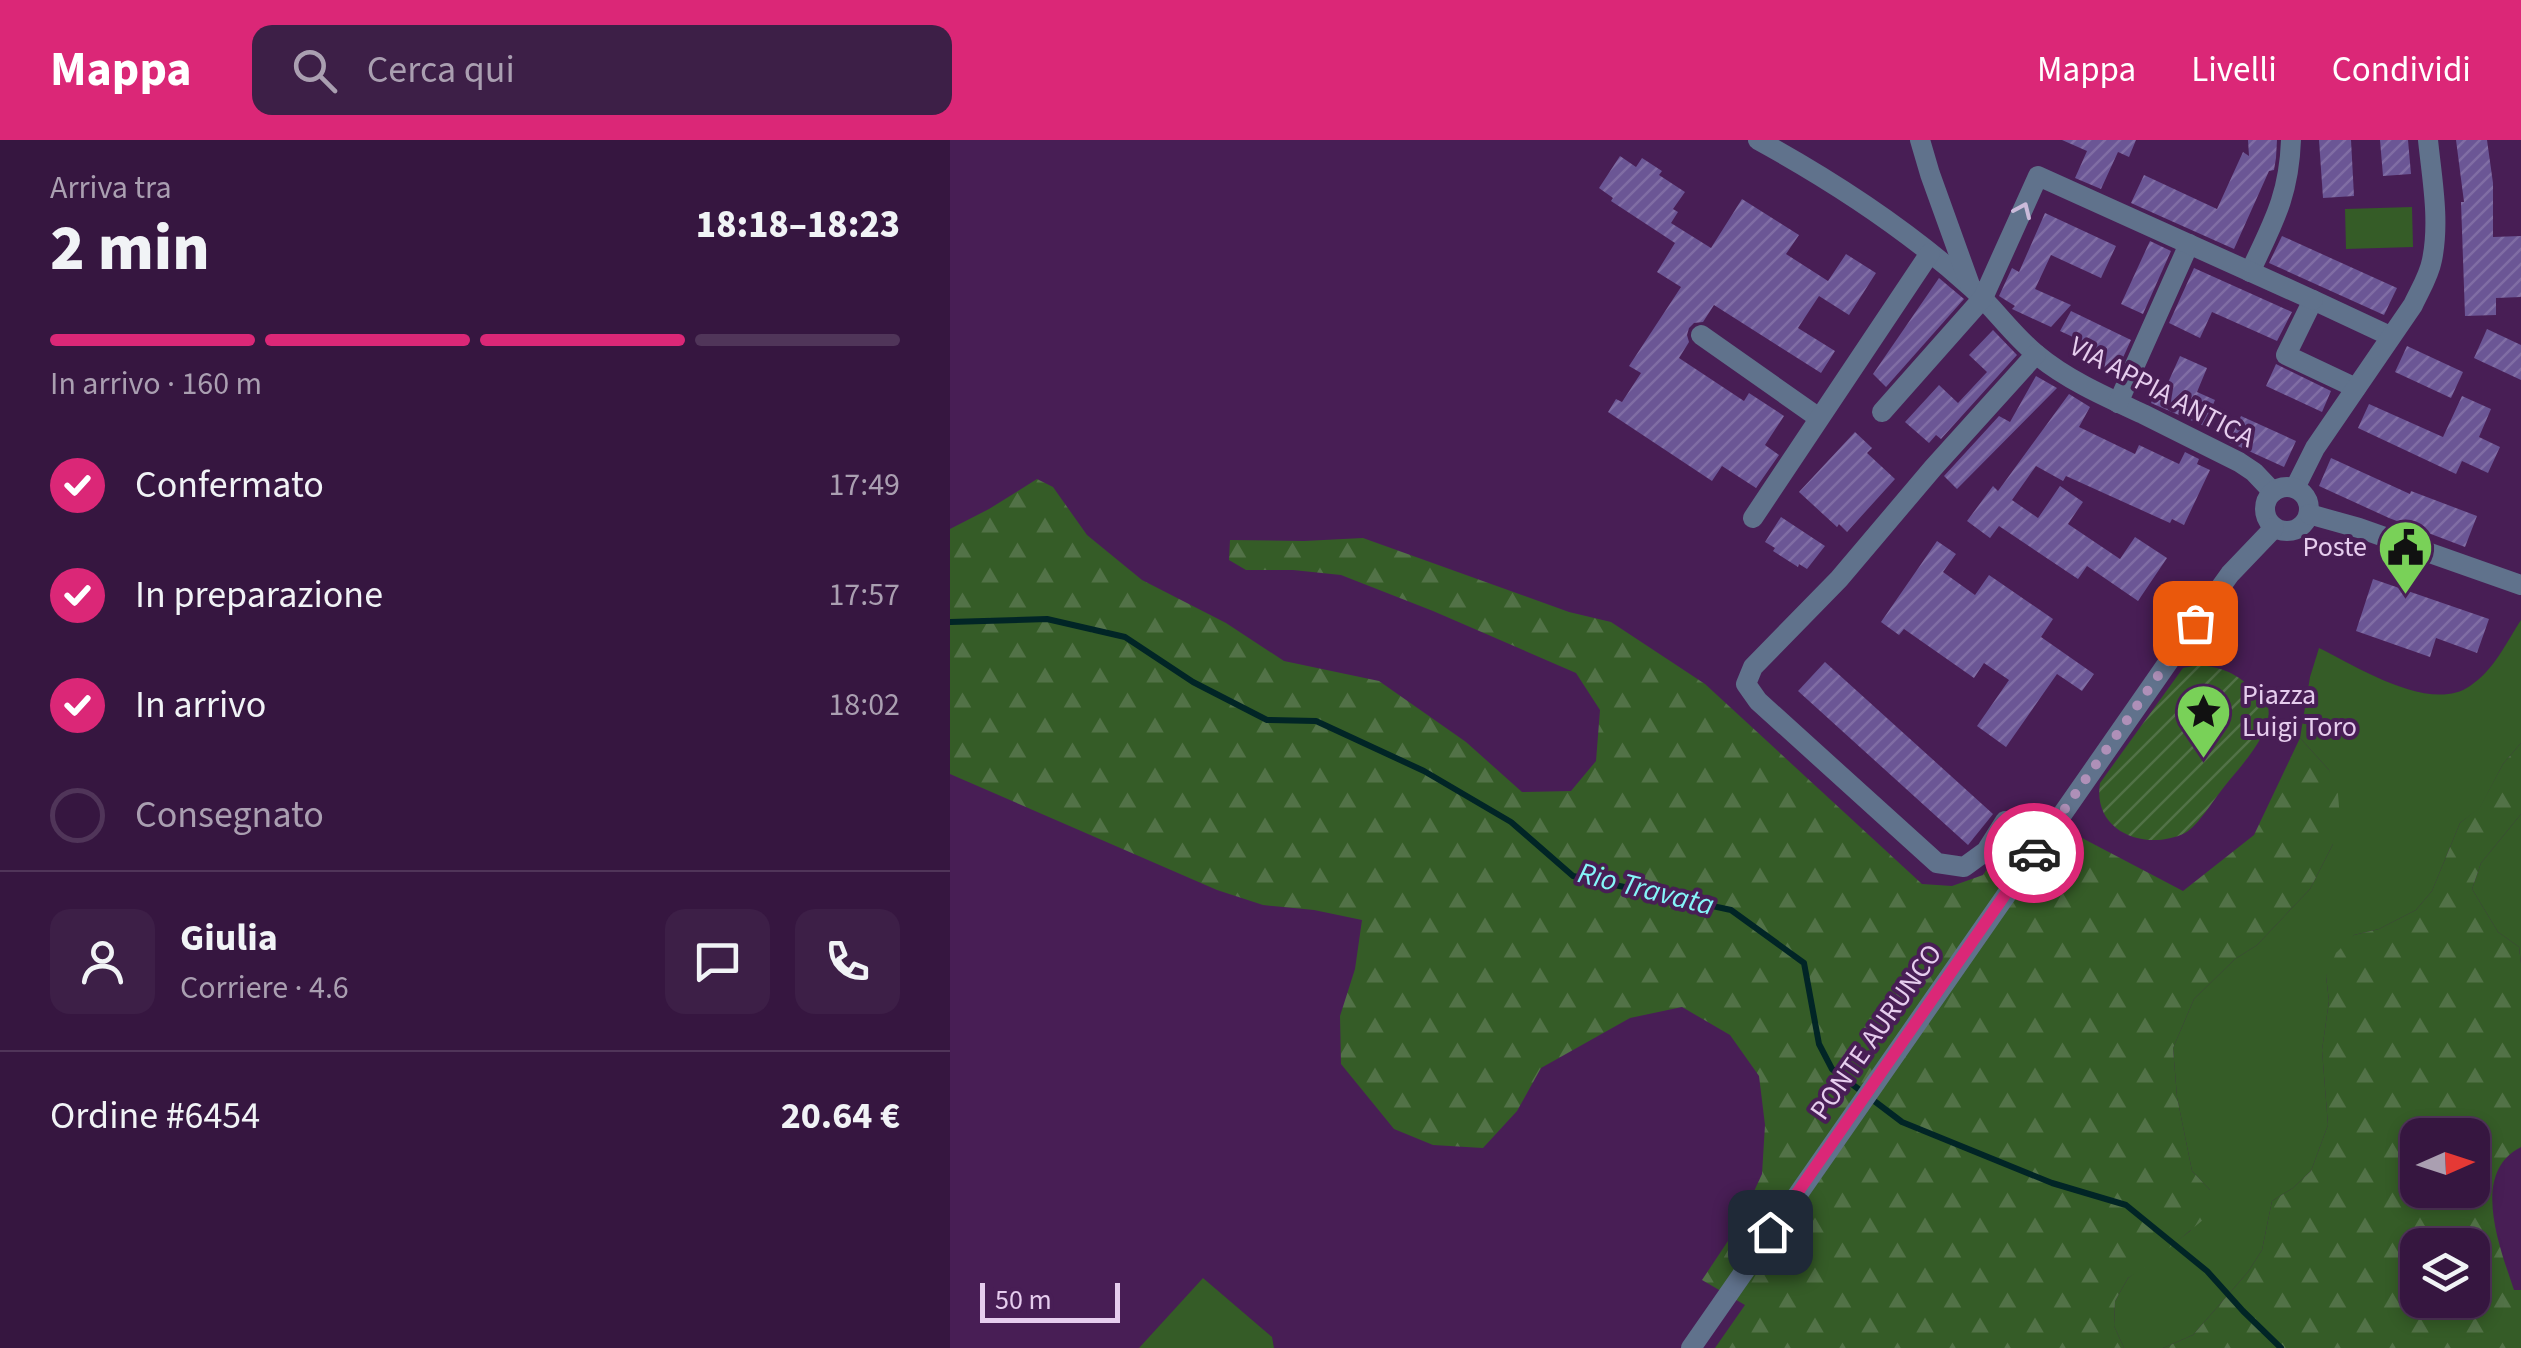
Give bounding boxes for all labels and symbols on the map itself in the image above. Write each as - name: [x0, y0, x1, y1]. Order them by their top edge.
- one-way arrow: [2010, 202, 2030, 220]
- street label: VIA APPIA ANTICA: [2062, 326, 2262, 458]
- public building icon: Poste: [2376, 517, 2436, 596]
- place label: Poste: [2303, 527, 2367, 567]
- pin: [2153, 581, 2238, 666]
- place label: Piazza Luigi Toro: [2242, 675, 2357, 747]
- place icon: Piazza Luigi Toro: [2173, 681, 2233, 760]
- courier: [1984, 803, 2084, 903]
- water label: Rio Travata: [1573, 851, 1719, 927]
- street label: PONTE AURUNCO: [1800, 936, 1952, 1128]
- north arrow: [2400, 1118, 2490, 1208]
- pin: [1728, 1190, 1813, 1275]
- scale bar: [980, 1278, 1120, 1322]

